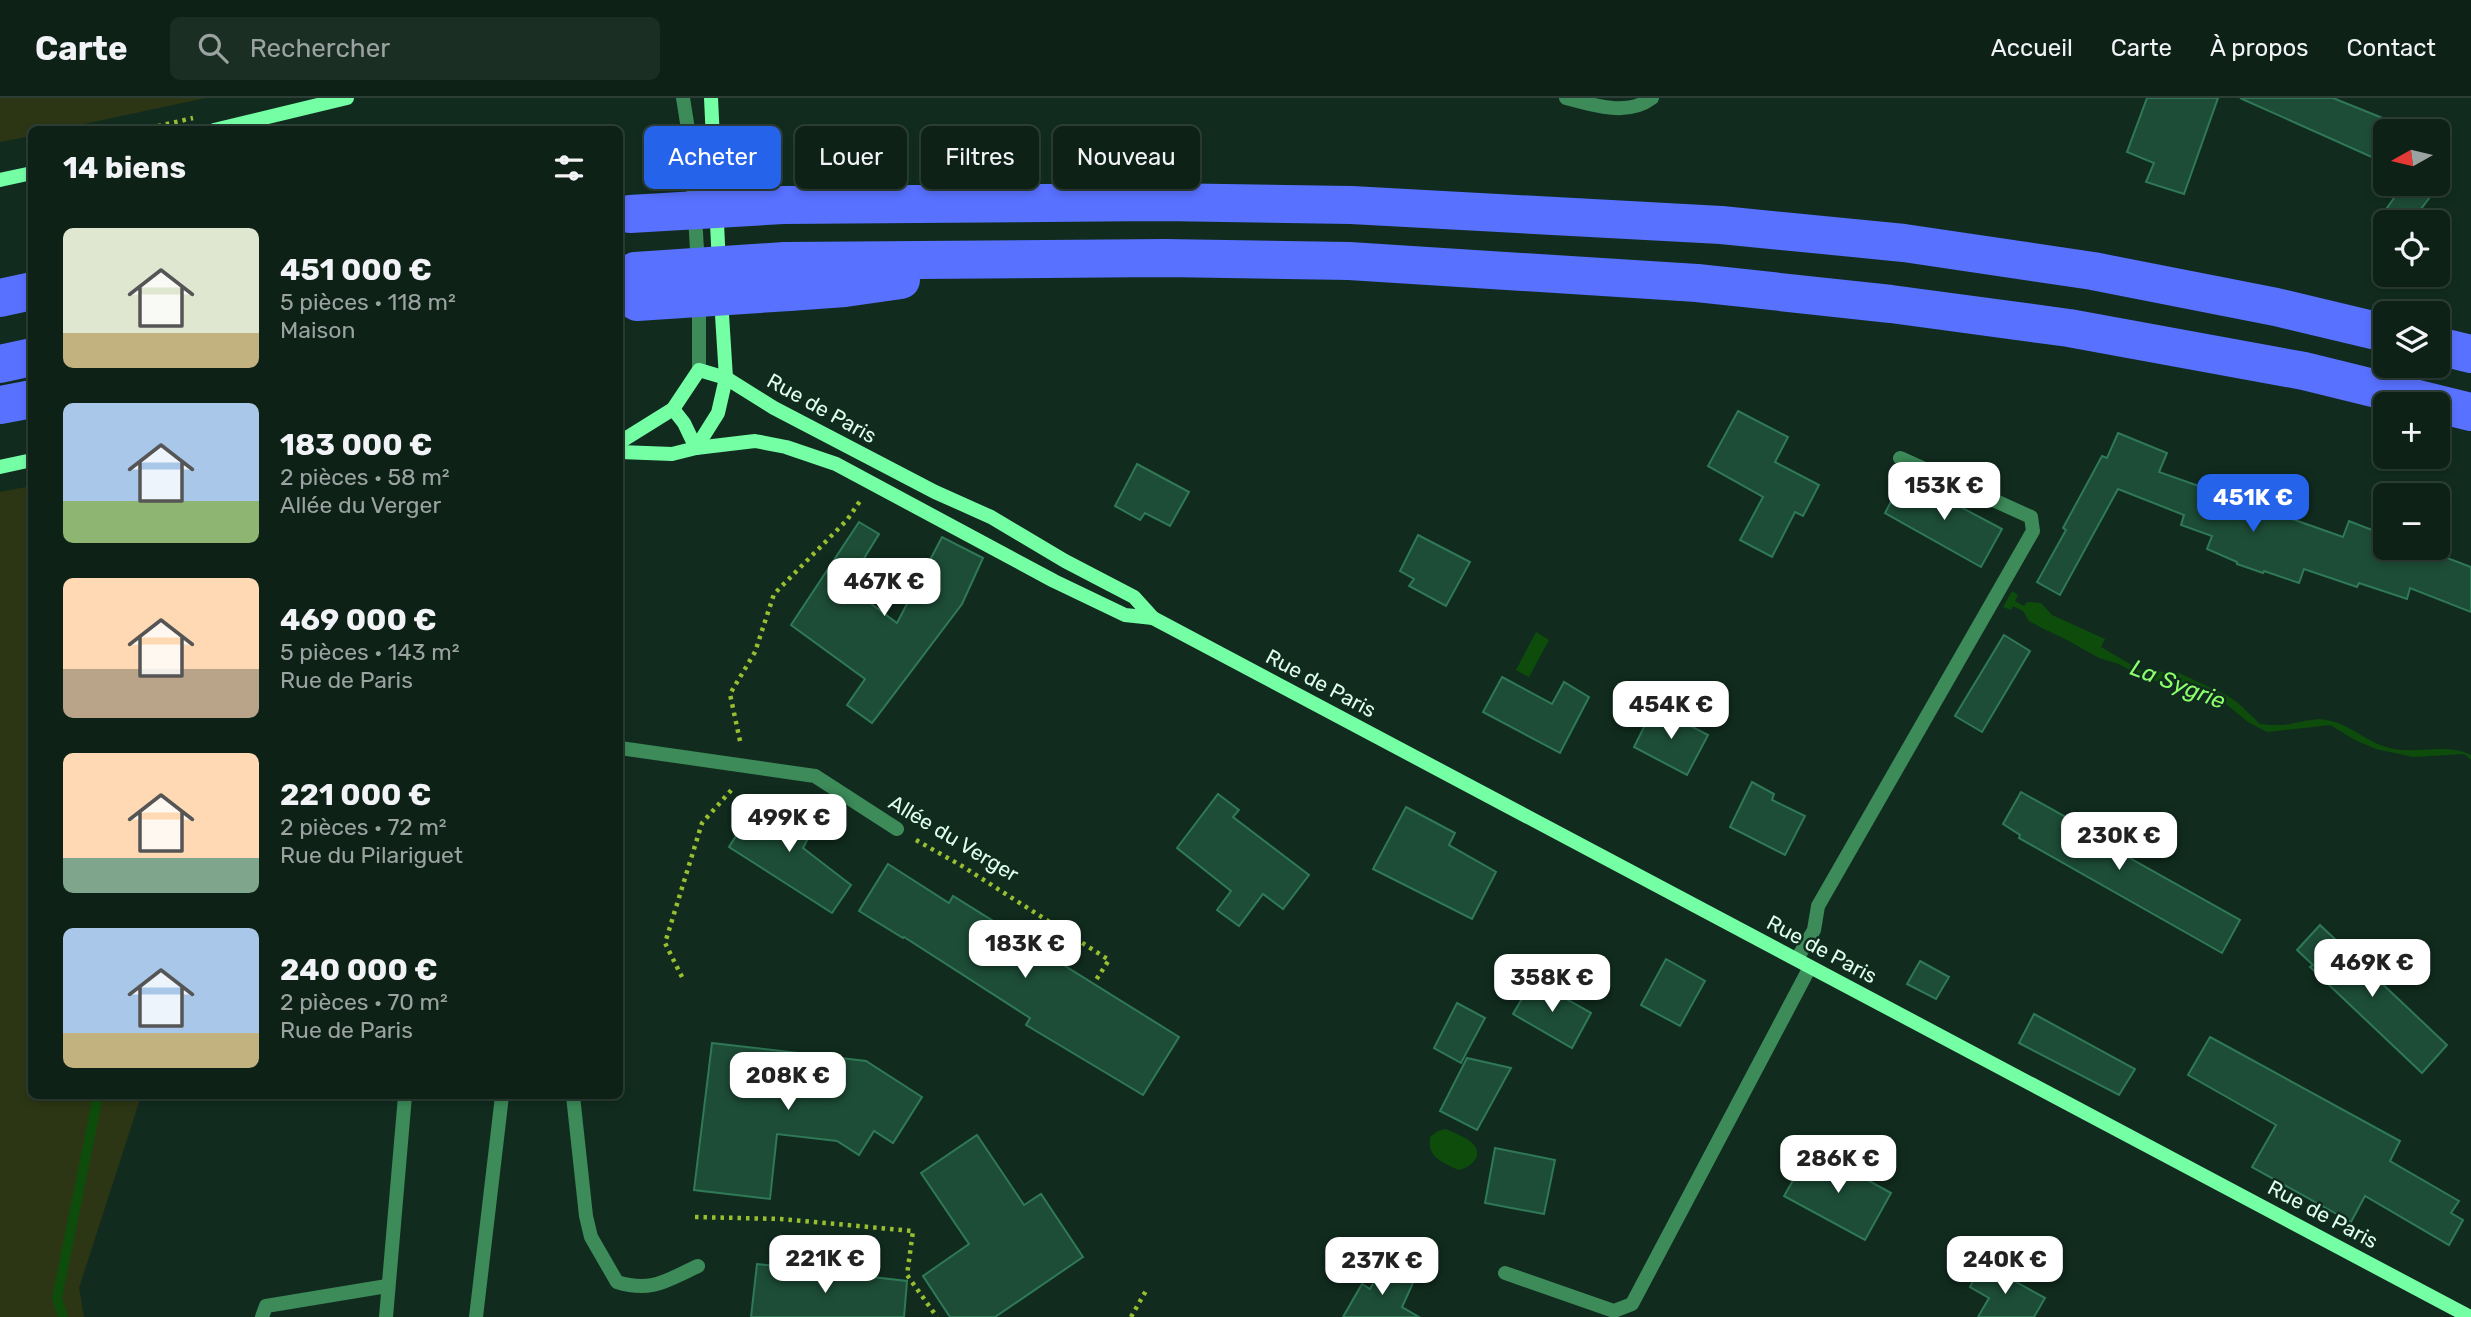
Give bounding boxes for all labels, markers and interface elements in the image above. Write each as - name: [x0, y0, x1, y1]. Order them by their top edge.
- search box: [170, 17, 660, 80]
- text: Carte: [35, 29, 128, 68]
- icon: search: [194, 29, 232, 67]
- text: Rechercher: [250, 33, 390, 64]
- text: Accueil: [1991, 34, 2073, 62]
- text: Carte: [2111, 34, 2172, 62]
- text: À propos: [2210, 34, 2309, 62]
- text: Contact: [2347, 34, 2436, 62]
- north arrow: [2373, 119, 2450, 196]
- map controls: [2373, 119, 2450, 560]
- chip: Acheter: [644, 126, 781, 189]
- chip: Louer: [795, 126, 907, 189]
- chip: Filtres: [921, 126, 1039, 189]
- chip: Nouveau: [1053, 126, 1200, 189]
- icon: filters: [550, 149, 588, 187]
- text: 14 biens: [63, 150, 186, 186]
- button: locate: [2373, 210, 2450, 287]
- text: 451 000 €: [280, 252, 432, 288]
- icon: home: [119, 256, 203, 340]
- text: 5 pièces · 118 m²: [280, 288, 456, 316]
- button: layers: [2373, 301, 2450, 378]
- text: Maison: [280, 316, 355, 344]
- street label: Rue de Paris: [763, 368, 881, 448]
- button: +: [2373, 392, 2450, 469]
- text: 183 000 €: [280, 427, 433, 463]
- icon: home: [119, 431, 203, 515]
- pin: 153K €: [1887, 462, 2001, 522]
- text: 2 pièces · 58 m²: [280, 463, 450, 491]
- text: 153K €: [1904, 471, 1984, 499]
- pin: 451K €: [2196, 474, 2310, 534]
- text: 451K €: [2213, 483, 2293, 511]
- button: −: [2373, 483, 2450, 560]
- text: Allée du Verger: [280, 491, 441, 519]
- pin: 467K €: [827, 559, 941, 618]
- text: 467K €: [843, 567, 925, 595]
- text: 469 000 €: [280, 602, 437, 638]
- icon: home: [119, 606, 203, 690]
- text: 5 pièces · 143 m²: [280, 638, 460, 666]
- street label: Rue de Paris: [1262, 643, 1380, 723]
- water label: La Sygrie: [2127, 653, 2230, 715]
- text: Rue de Paris: [280, 666, 413, 694]
- pin: 454K €: [1614, 682, 1728, 741]
- text: 454K €: [1629, 690, 1713, 718]
- text: 221 000 €: [280, 777, 431, 813]
- icon: home: [119, 781, 203, 865]
- street label: Allée du Verger: [885, 789, 1023, 887]
- pin: 499K €: [732, 794, 846, 854]
- text: 499K €: [747, 803, 831, 831]
- pin: 230K €: [2062, 812, 2176, 872]
- text: 2 pièces · 72 m²: [280, 813, 447, 841]
- text: 230K €: [2077, 821, 2161, 849]
- text: Rue du Pilariguet: [280, 841, 463, 869]
- street label: Rue de Paris: [1763, 909, 1881, 989]
- pin: 183K €: [968, 920, 1082, 980]
- text: 183K €: [985, 929, 1065, 957]
- pin: 469K €: [2315, 940, 2429, 999]
- text: 469K €: [2330, 948, 2414, 976]
- text: 240 000 €: [280, 952, 438, 988]
- pin: 358K €: [1495, 954, 1609, 1014]
- icon: home: [119, 956, 203, 1040]
- text: 358K €: [1510, 963, 1594, 991]
- text: 2 pièces · 70 m²: [280, 988, 448, 1016]
- text: Rue de Paris: [280, 1016, 413, 1044]
- pin: 208K €: [731, 1052, 845, 1112]
- text: 208K €: [746, 1061, 830, 1089]
- pin: 286K €: [1781, 1136, 1895, 1195]
- text: 286K €: [1796, 1144, 1880, 1172]
- street label: Rue de Paris: [2264, 1174, 2382, 1254]
- pin: 221K €: [768, 1236, 882, 1295]
- pin: 240K €: [1948, 1236, 2062, 1296]
- pin: 237K €: [1325, 1238, 1439, 1297]
- text: 221K €: [785, 1244, 865, 1272]
- text: 240K €: [1963, 1245, 2047, 1273]
- text: 237K €: [1341, 1246, 1423, 1274]

